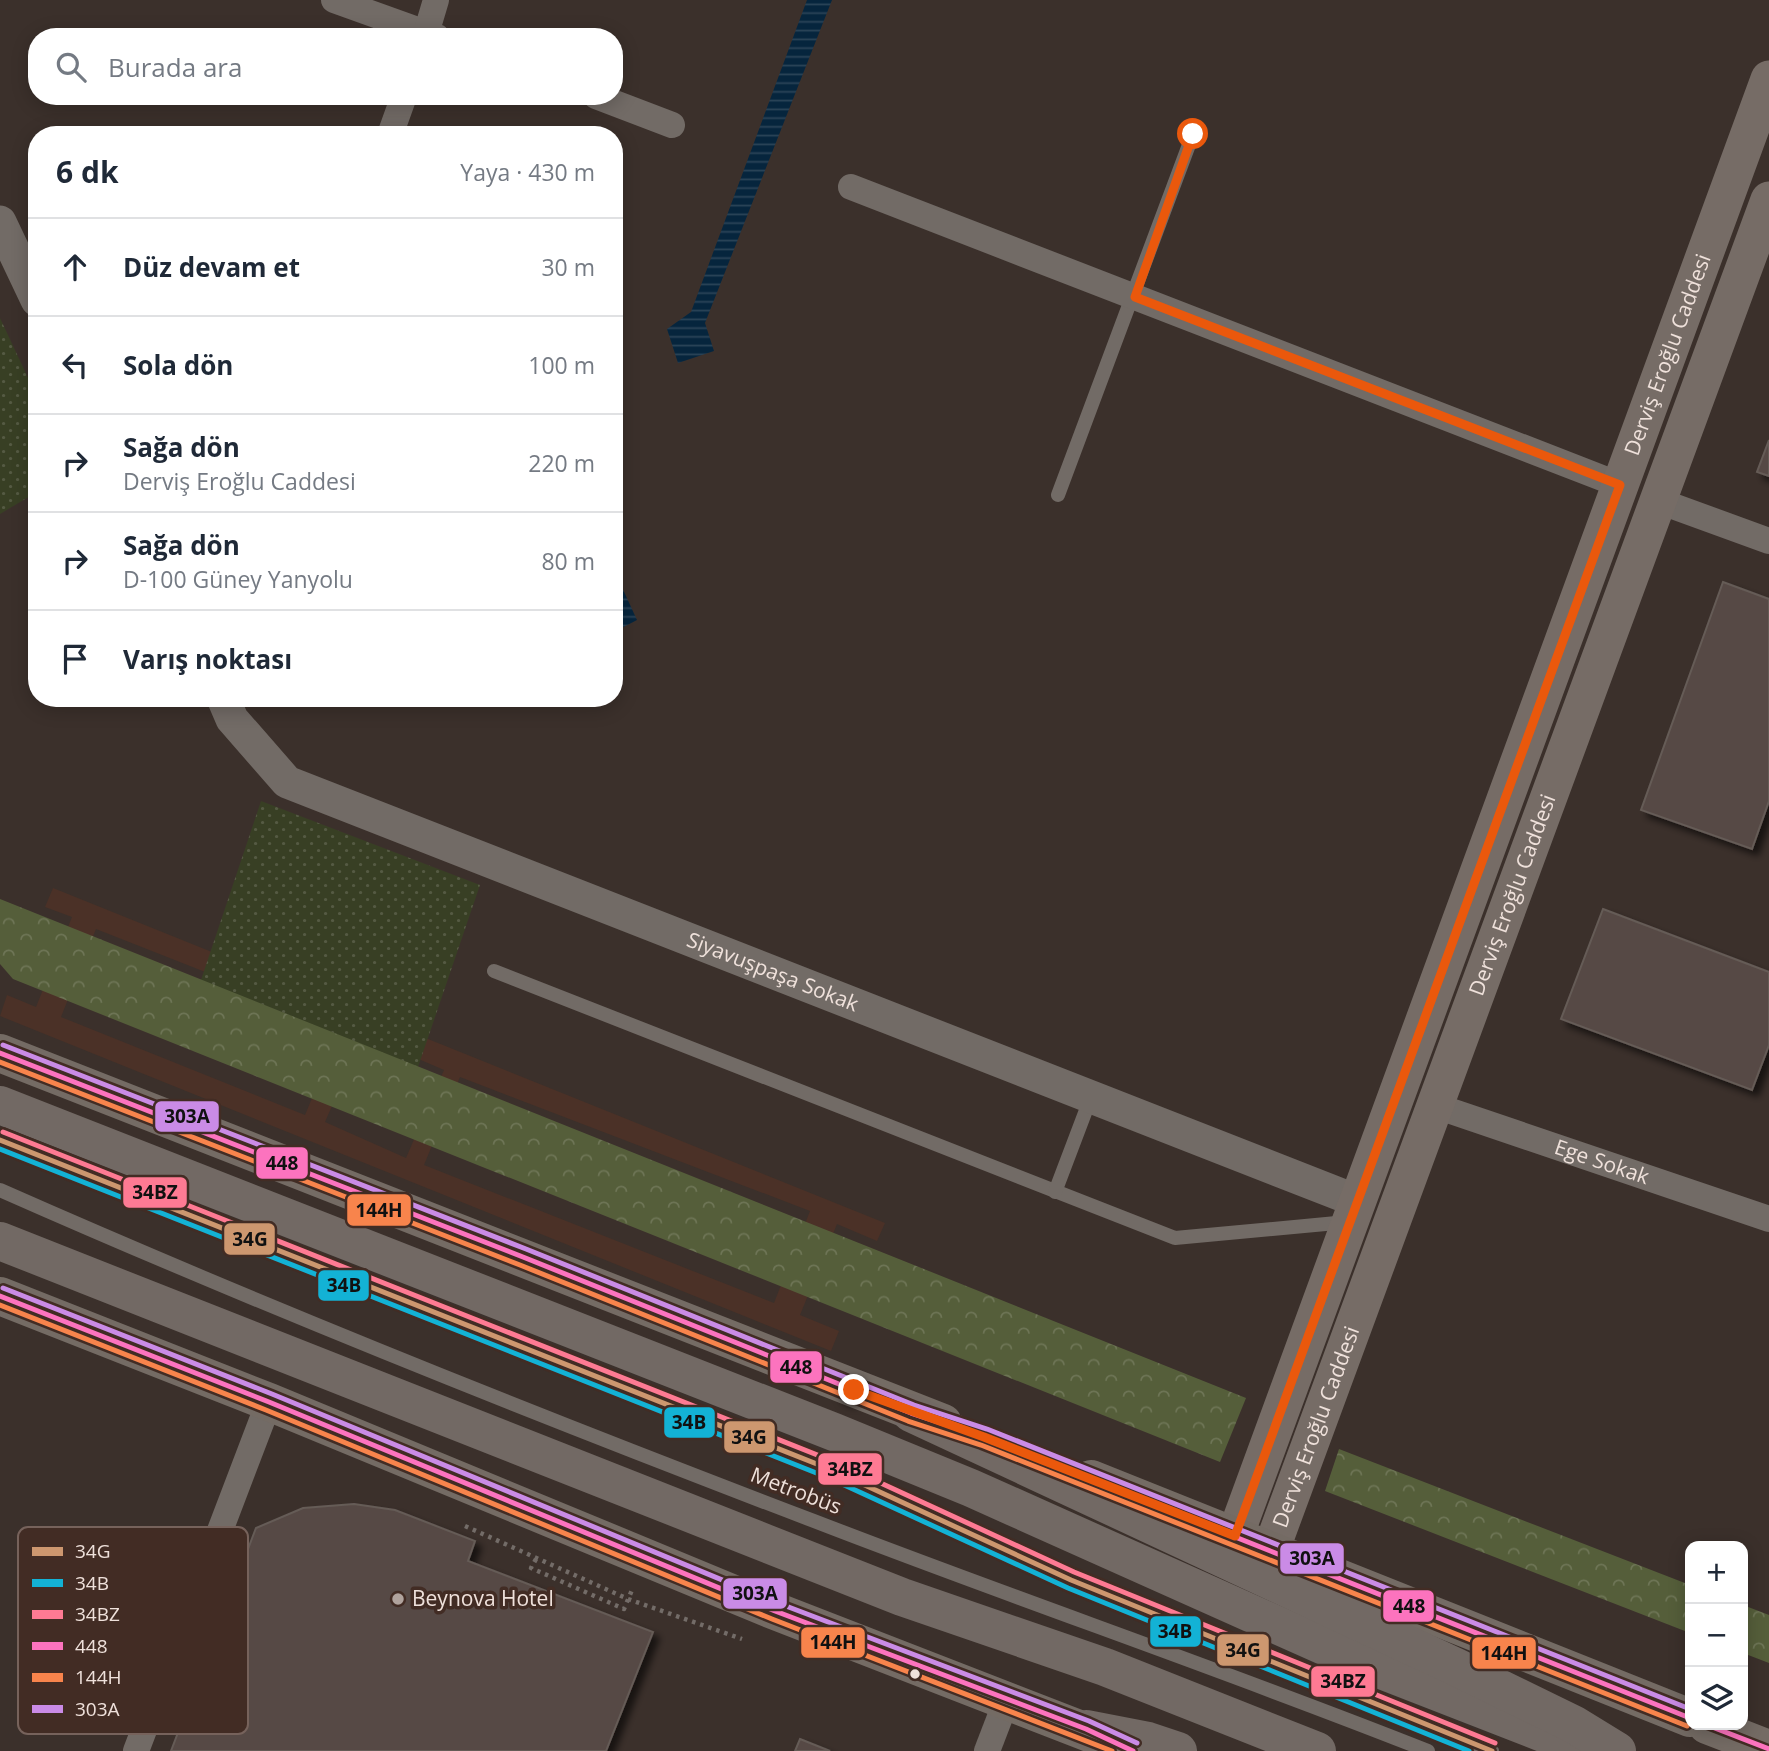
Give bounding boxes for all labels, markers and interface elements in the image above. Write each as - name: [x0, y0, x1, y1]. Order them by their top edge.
- search box: [28, 28, 623, 105]
- icon: search: [52, 48, 90, 86]
- text: Burada ara: [108, 49, 242, 85]
- route start: [1177, 118, 1208, 149]
- text: 6 dk: [56, 151, 119, 192]
- text: Yaya · 430 m: [460, 156, 595, 188]
- icon: ahead: [56, 248, 94, 286]
- text: Düz devam et: [123, 249, 300, 285]
- street label: Derviş Eroğlu Caddesi: [1617, 250, 1717, 459]
- text: 30 m: [541, 251, 595, 283]
- icon: left: [56, 346, 94, 384]
- text: Sola dön: [123, 347, 233, 383]
- text: 100 m: [528, 349, 595, 381]
- text: Sağa dön: [123, 429, 240, 465]
- icon: right: [56, 444, 94, 482]
- text: 220 m: [528, 447, 595, 479]
- text: Derviş Eroğlu Caddesi: [123, 465, 356, 497]
- text: Sağa dön: [123, 527, 240, 563]
- icon: right: [56, 542, 94, 580]
- text: 80 m: [541, 545, 595, 577]
- text: D-100 Güney Yanyolu: [123, 563, 353, 595]
- icon: arrive: [56, 640, 94, 678]
- text: Varış noktası: [123, 641, 292, 677]
- street label: Derviş Eroğlu Caddesi: [1462, 790, 1562, 999]
- street label: Siyavuşpaşa Sokak: [683, 925, 863, 1017]
- line badge: 303A: [154, 1100, 220, 1133]
- text: 303A: [164, 1103, 211, 1129]
- street label: Ege Sokak: [1551, 1132, 1653, 1190]
- line badge: 448: [255, 1146, 309, 1180]
- text: 448: [266, 1150, 298, 1176]
- line badge: 34BZ: [122, 1176, 188, 1209]
- text: 34BZ: [132, 1179, 178, 1205]
- line badge: 144H: [346, 1193, 412, 1227]
- text: 144H: [355, 1197, 403, 1223]
- line badge: 34G: [223, 1222, 276, 1256]
- text: 34G: [232, 1226, 268, 1252]
- line badge: 34B: [317, 1269, 370, 1302]
- text: 34B: [327, 1272, 361, 1298]
- street label: Derviş Eroğlu Caddesi: [1265, 1322, 1365, 1531]
- line badge: 448: [769, 1350, 823, 1384]
- text: 448: [780, 1354, 812, 1380]
- route end: [838, 1374, 869, 1405]
- line badge: 34B: [663, 1406, 716, 1439]
- text: 34B: [672, 1409, 706, 1435]
- line badge: 34G: [723, 1420, 776, 1454]
- text: 34G: [731, 1424, 767, 1450]
- line badge: 34BZ: [817, 1452, 883, 1486]
- text: 34BZ: [827, 1456, 873, 1482]
- street label: Metrobüs: [747, 1460, 846, 1520]
- legend: [18, 1527, 248, 1734]
- text: 34G: [75, 1538, 111, 1564]
- map controls: [1685, 1541, 1748, 1730]
- button: +: [1685, 1541, 1748, 1604]
- line badge: 303A: [1279, 1542, 1345, 1575]
- text: 303A: [1289, 1545, 1336, 1571]
- text: 34B: [75, 1570, 109, 1596]
- line badge: 303A: [722, 1577, 788, 1610]
- text: 303A: [732, 1580, 779, 1606]
- place label: Beynova Hotel: [412, 1584, 554, 1612]
- line badge: 448: [1382, 1589, 1435, 1623]
- marker: Beynova Hotel: [390, 1591, 406, 1607]
- text: 448: [1393, 1593, 1425, 1619]
- text: 34BZ: [75, 1601, 120, 1627]
- button: −: [1685, 1604, 1748, 1667]
- line badge: 34B: [1149, 1615, 1202, 1648]
- text: 34B: [1158, 1618, 1192, 1644]
- line badge: 144H: [800, 1626, 866, 1659]
- text: 144H: [809, 1629, 857, 1655]
- text: 448: [75, 1633, 108, 1659]
- line badge: 34G: [1216, 1633, 1270, 1667]
- line badge: 144H: [1471, 1636, 1537, 1670]
- text: 34G: [1225, 1637, 1261, 1663]
- text: 144H: [1480, 1640, 1528, 1666]
- text: 144H: [75, 1664, 122, 1690]
- line badge: 34BZ: [1310, 1665, 1376, 1698]
- unlabelled marker: [908, 1667, 922, 1681]
- button: layers: [1685, 1667, 1748, 1730]
- text: 34BZ: [1320, 1668, 1366, 1694]
- text: 303A: [75, 1696, 120, 1722]

